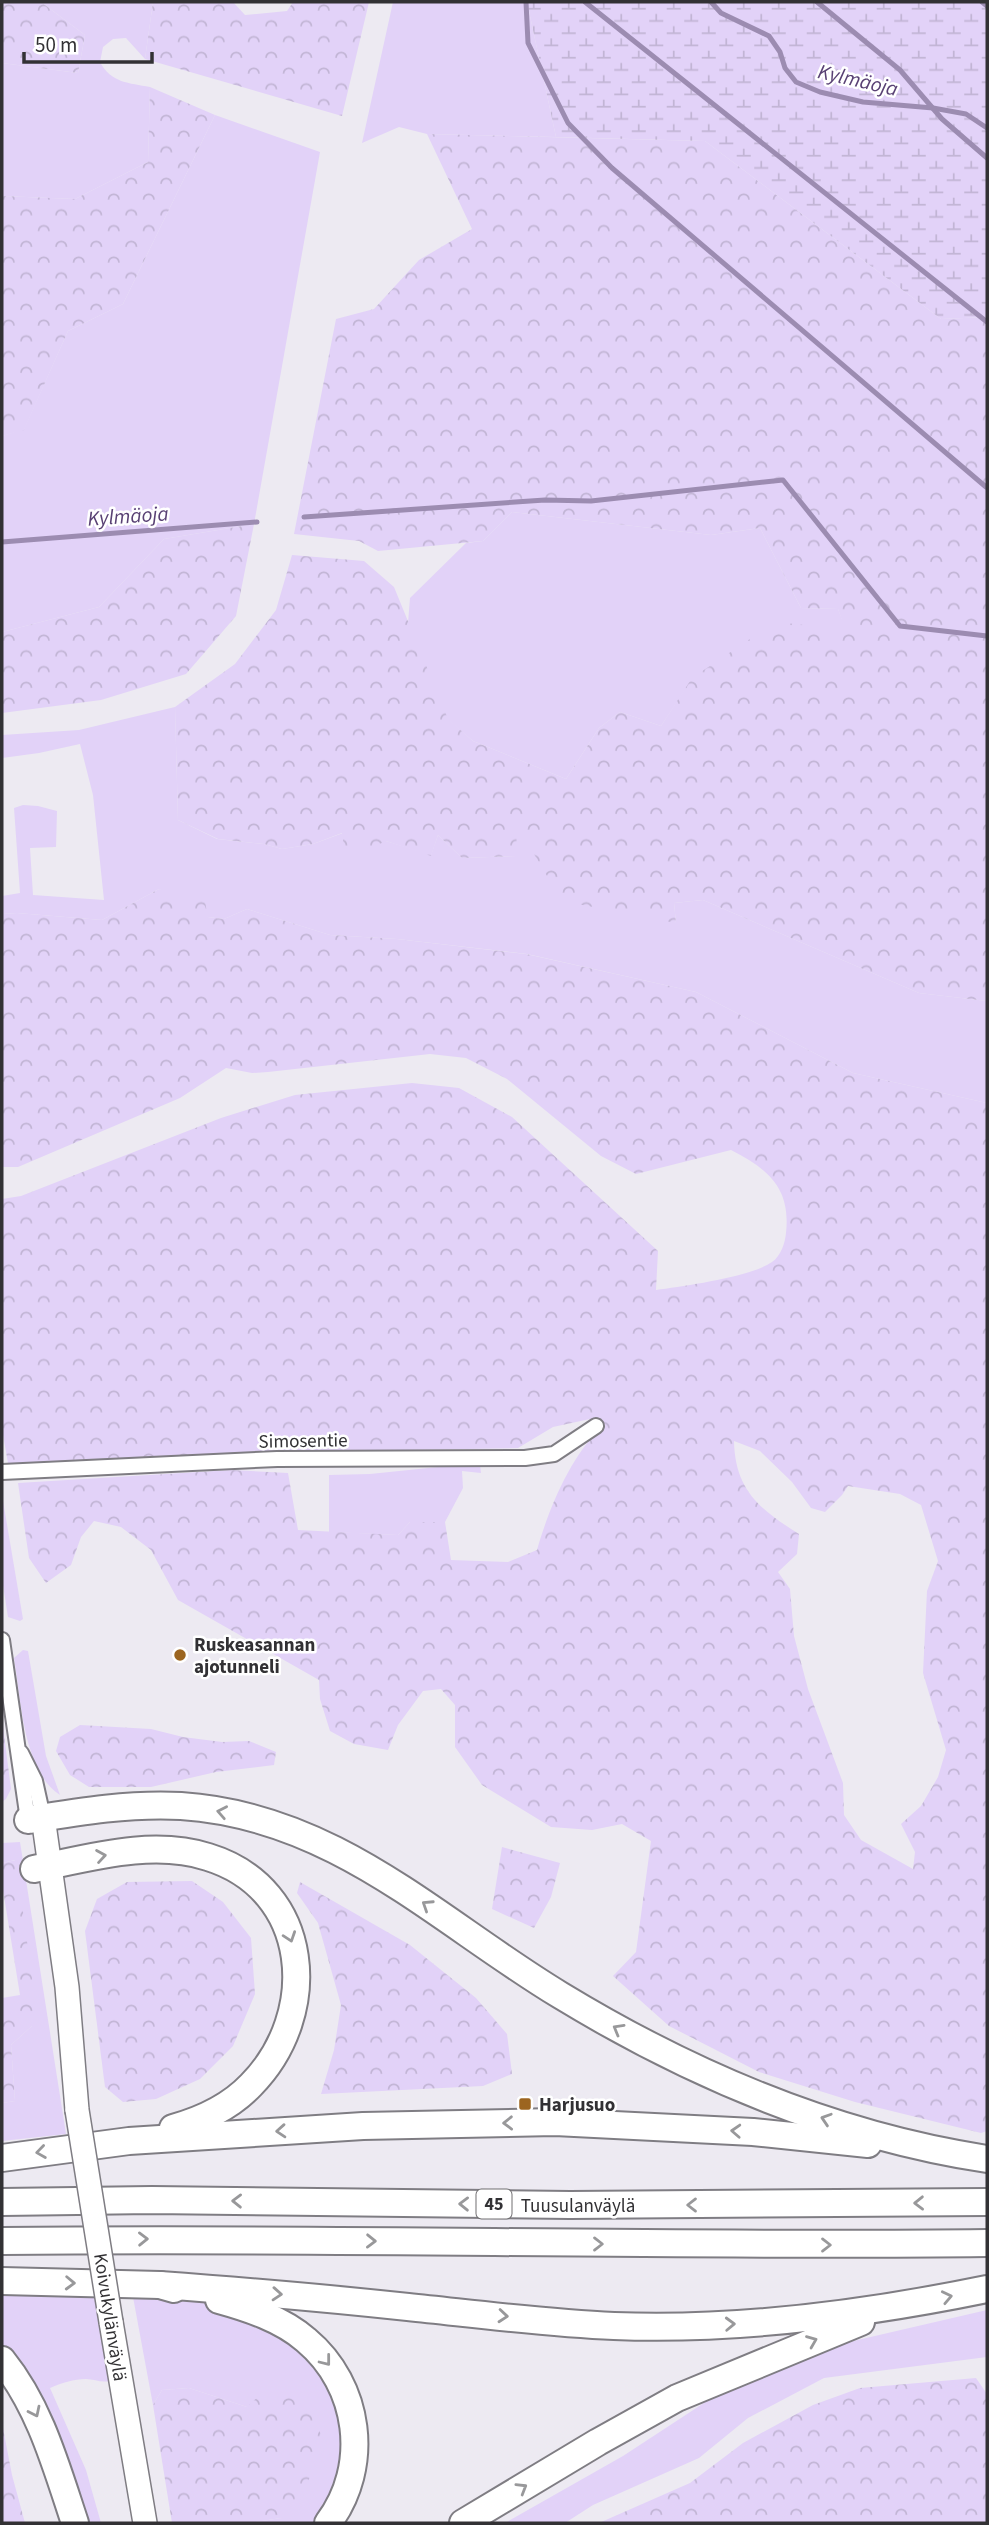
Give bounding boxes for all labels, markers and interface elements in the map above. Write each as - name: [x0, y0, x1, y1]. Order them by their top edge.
- scale bar: [24, 21, 152, 65]
- text: 50 m: [35, 30, 77, 60]
- water label: Kylmäoja: [815, 56, 901, 104]
- water label: Kylmäoja: [86, 498, 170, 534]
- street label: Simosentie: [258, 1427, 348, 1456]
- place label: Ruskeasannan ajotunneli: [194, 1632, 315, 1681]
- marker: Ruskeasannan ajotunneli: [172, 1647, 188, 1663]
- one-way arrow: [216, 1805, 227, 1820]
- one-way arrow: [95, 1849, 107, 1864]
- one-way arrow: [422, 1900, 435, 1913]
- one-way arrow: [282, 1930, 296, 1942]
- one-way arrow: [612, 2024, 625, 2037]
- place label: Harjusuo: [539, 2092, 615, 2119]
- marker: Harjusuo: [517, 2096, 533, 2112]
- one-way arrow: [821, 2112, 833, 2127]
- one-way arrow: [503, 2115, 513, 2131]
- one-way arrow: [275, 2123, 286, 2138]
- one-way arrow: [730, 2124, 741, 2139]
- one-way arrow: [35, 2145, 47, 2160]
- road number: 45: [476, 2190, 512, 2218]
- one-way arrow: [231, 2193, 241, 2209]
- street label: Tuusulanväylä: [521, 2193, 635, 2220]
- one-way arrow: [458, 2196, 469, 2212]
- one-way arrow: [913, 2196, 924, 2211]
- one-way arrow: [686, 2197, 696, 2213]
- one-way arrow: [139, 2231, 149, 2247]
- one-way arrow: [366, 2234, 377, 2249]
- one-way arrow: [594, 2236, 604, 2252]
- one-way arrow: [821, 2237, 832, 2253]
- street label: Koivukylänväylä: [86, 2251, 133, 2383]
- one-way arrow: [65, 2275, 76, 2291]
- one-way arrow: [271, 2286, 282, 2301]
- one-way arrow: [941, 2290, 953, 2305]
- one-way arrow: [498, 2308, 509, 2323]
- one-way arrow: [725, 2316, 736, 2331]
- one-way arrow: [805, 2336, 817, 2350]
- one-way arrow: [318, 2353, 331, 2365]
- one-way arrow: [26, 2405, 40, 2417]
- one-way arrow: [514, 2483, 527, 2496]

